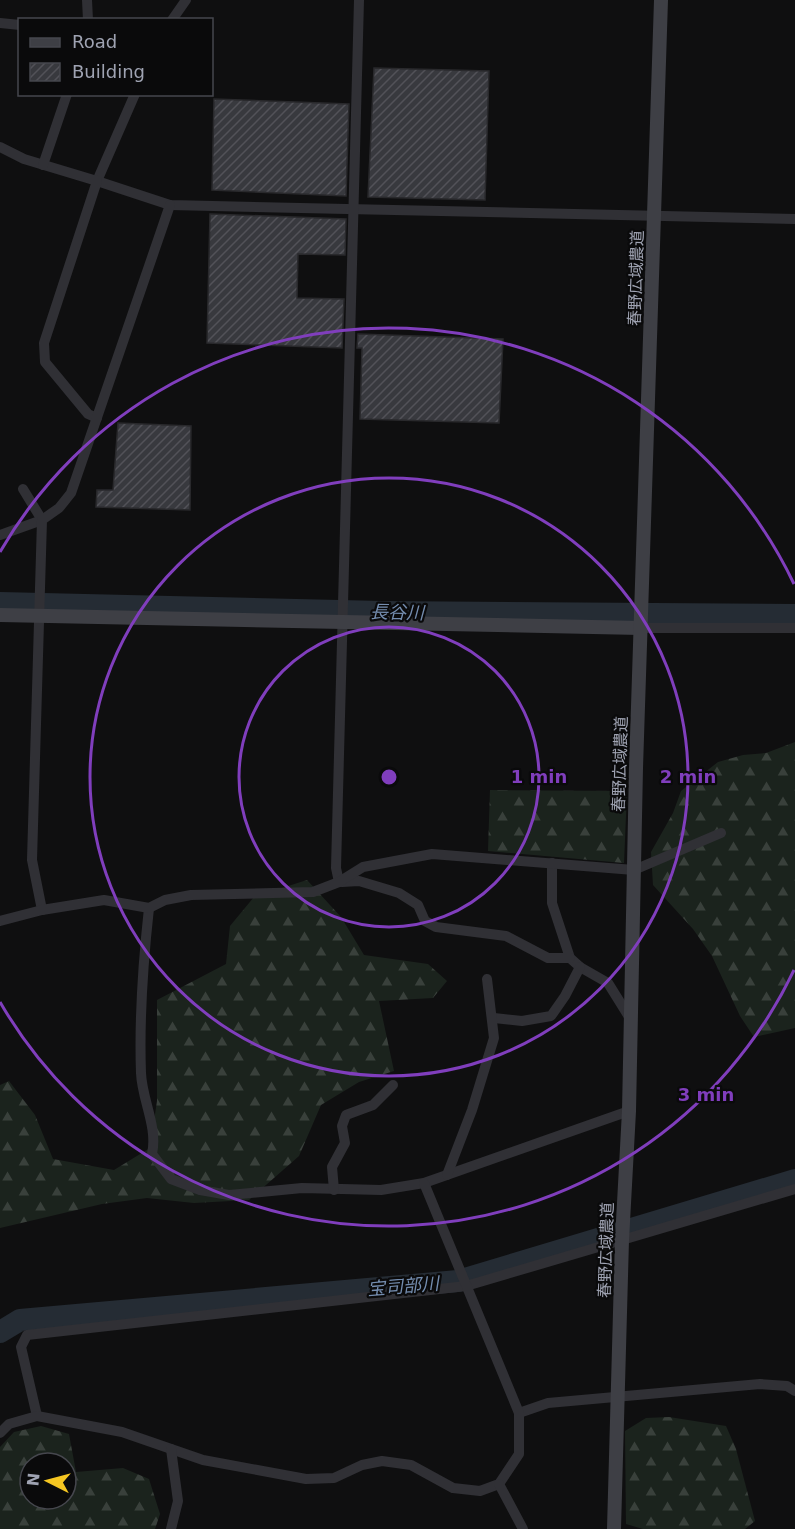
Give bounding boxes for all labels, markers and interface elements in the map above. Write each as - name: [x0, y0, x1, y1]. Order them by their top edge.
- legend: [18, 18, 213, 96]
- text: Road: [72, 31, 117, 52]
- text: Building: [72, 61, 145, 82]
- street label: 春野広域農道: [625, 230, 647, 326]
- water label: 長谷川: [370, 601, 426, 623]
- street label: 春野広域農道: [609, 716, 631, 812]
- text: 1 min: [511, 766, 567, 787]
- text: 2 min: [660, 766, 716, 787]
- centre of rings: [379, 767, 399, 787]
- text: 3 min: [678, 1084, 734, 1105]
- street label: 春野広域農道: [595, 1202, 617, 1298]
- water label: 宝司部川: [366, 1272, 442, 1300]
- north arrow: [18, 1451, 78, 1511]
- text: N: [23, 1472, 44, 1487]

